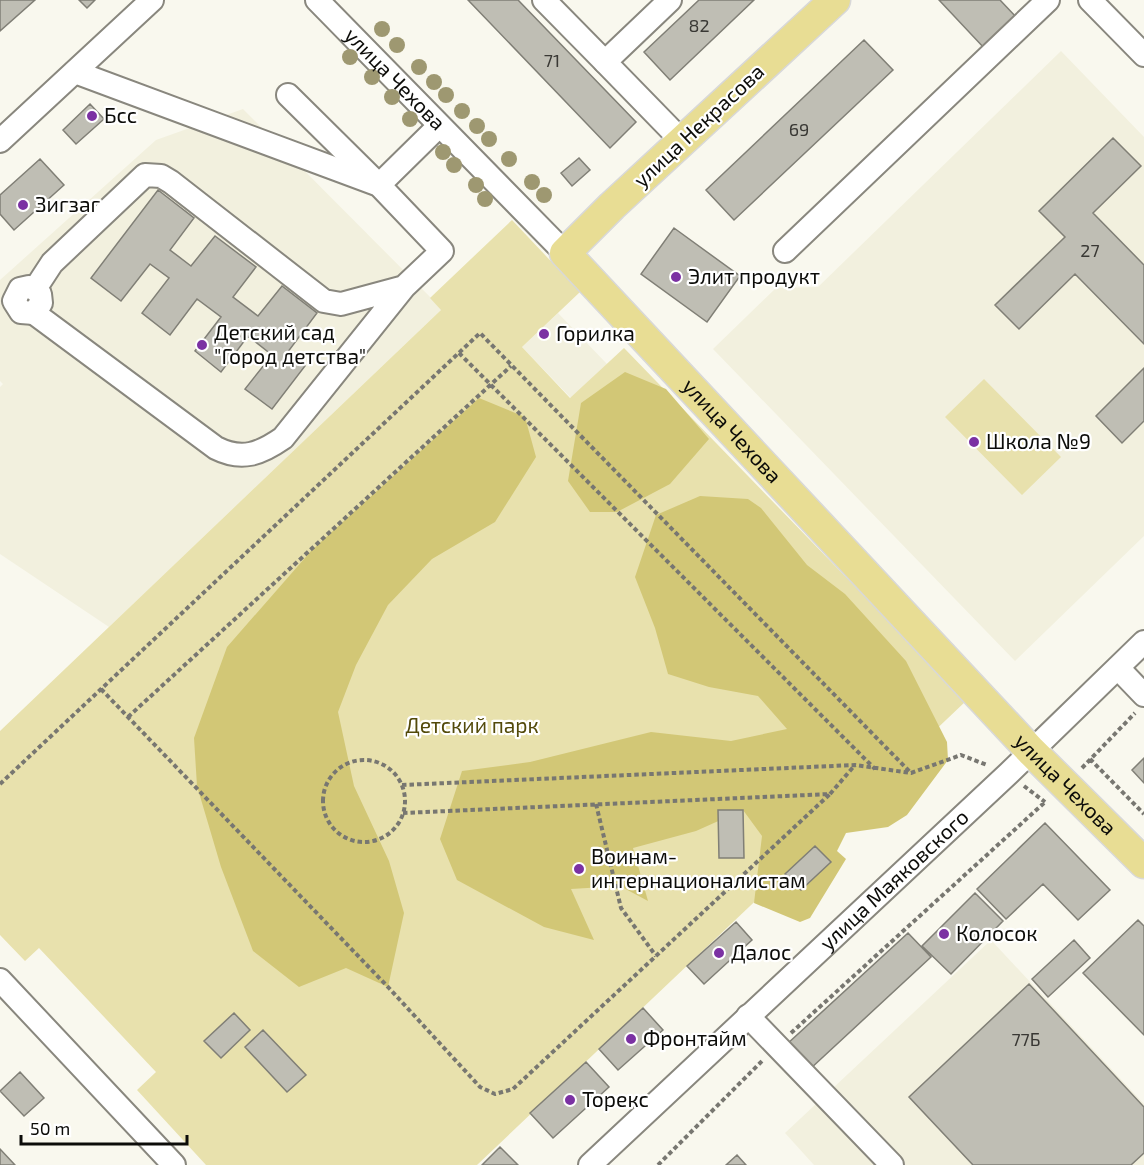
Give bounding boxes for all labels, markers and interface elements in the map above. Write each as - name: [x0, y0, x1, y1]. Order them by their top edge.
- house number: 82: [688, 14, 710, 36]
- street label: улица Чехова: [339, 22, 451, 135]
- house number: 71: [544, 49, 560, 71]
- street label: улица Некрасова: [628, 58, 769, 192]
- place label: Бсс: [104, 102, 137, 127]
- marker: Бсс: [85, 109, 99, 123]
- house number: 69: [789, 118, 809, 140]
- place label: Зигзаг: [35, 191, 101, 216]
- marker: Зигзаг: [16, 198, 30, 212]
- house number: 27: [1080, 239, 1100, 261]
- place label: Элит продукт: [688, 263, 820, 289]
- marker: Элит продукт: [669, 270, 683, 284]
- place label: Детский сад "Город детства": [214, 319, 366, 368]
- place label: Горилка: [556, 320, 635, 345]
- marker: Горилка: [537, 327, 551, 341]
- marker: Детский сад "Город детства": [195, 338, 209, 352]
- street label: улица Чехова: [677, 373, 788, 487]
- place label: Школа №9: [986, 428, 1091, 453]
- marker: Школа №9: [967, 435, 981, 449]
- park label: Детский парк: [405, 712, 539, 737]
- street label: улица Чехова: [1009, 728, 1122, 840]
- street label: улица Маяковского: [814, 803, 973, 955]
- place label: Воинам- интернационалистам: [591, 843, 806, 892]
- marker: Воинам- интернационалистам: [572, 862, 586, 876]
- place label: Колосок: [956, 920, 1037, 945]
- marker: Колосок: [937, 927, 951, 941]
- place label: Далос: [731, 939, 791, 964]
- marker: Далос: [712, 946, 726, 960]
- place label: Фронтайм: [643, 1025, 747, 1050]
- house number: 77Б: [1011, 1028, 1041, 1050]
- marker: Фронтайм: [624, 1032, 638, 1046]
- place label: Торекс: [582, 1086, 649, 1111]
- marker: Торекс: [563, 1093, 577, 1107]
- scale bar: [21, 1108, 188, 1146]
- text: 50 m: [30, 1117, 70, 1139]

